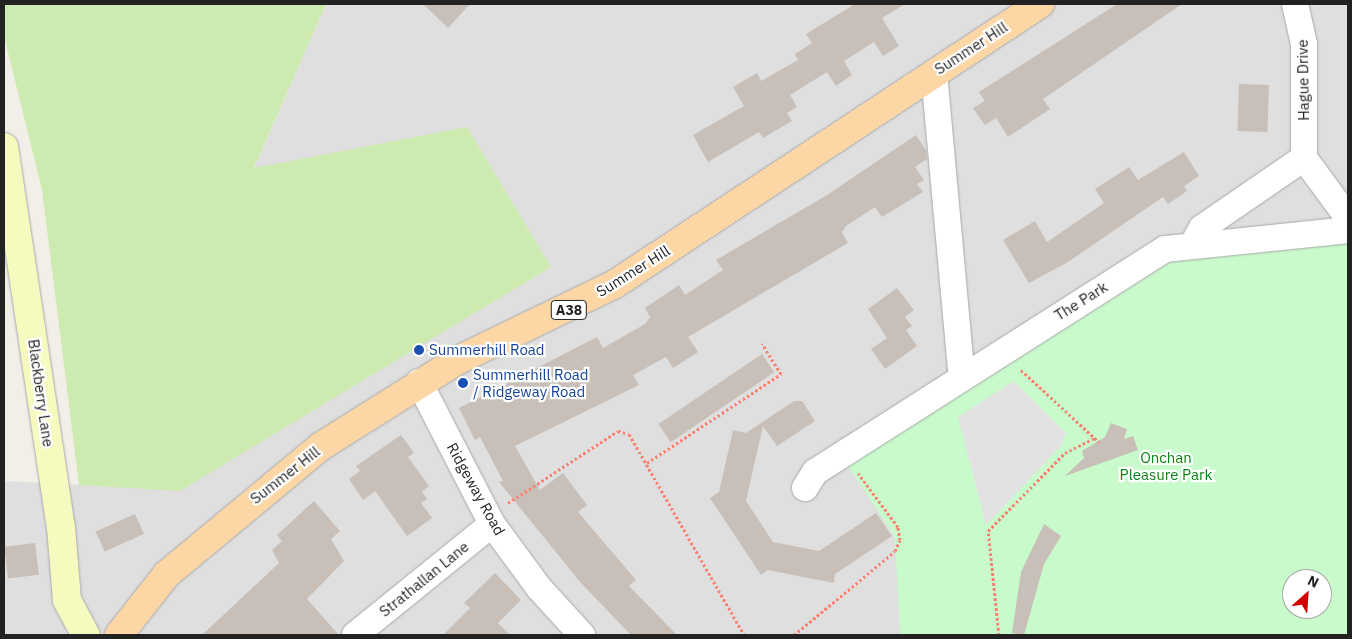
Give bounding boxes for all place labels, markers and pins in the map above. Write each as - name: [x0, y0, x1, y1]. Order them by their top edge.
- place label: Summerhill Road: [429, 341, 545, 359]
- marker: Summerhill Road: [413, 344, 425, 356]
- place label: Summerhill Road / Ridgeway Road: [473, 365, 589, 400]
- marker: Summerhill Road / Ridgeway Road: [457, 377, 469, 389]

